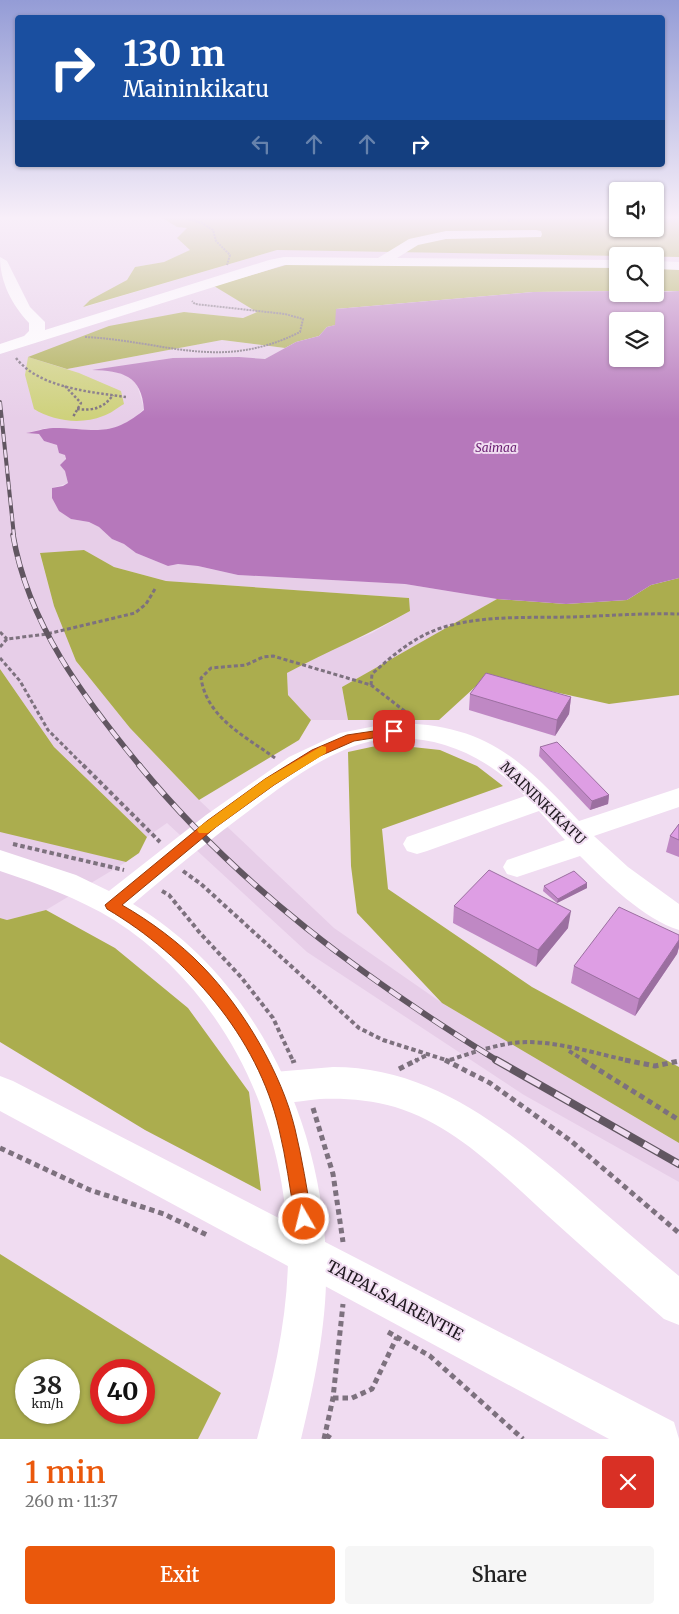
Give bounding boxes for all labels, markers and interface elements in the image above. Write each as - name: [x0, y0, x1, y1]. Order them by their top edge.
- text: 130 m: [123, 32, 225, 76]
- icon: right: [40, 35, 105, 100]
- text: Maininkikatu: [123, 75, 269, 103]
- icon: left: [247, 130, 275, 158]
- icon: ahead: [300, 130, 328, 158]
- icon: ahead: [353, 130, 381, 158]
- icon: right: [406, 130, 434, 158]
- map controls: [609, 182, 664, 367]
- button: sound: [609, 182, 664, 237]
- button: search: [609, 247, 664, 302]
- button: layers: [609, 312, 664, 367]
- water label: Saimaa: [475, 440, 517, 455]
- pin: [373, 710, 415, 752]
- icon: arrive: [380, 717, 408, 745]
- street label: MAININKIKATU: [496, 758, 590, 849]
- position arrow: [277, 1192, 329, 1244]
- street label: TAIPALSAARENTIE: [323, 1256, 467, 1345]
- speed limit sign: 40: [90, 1359, 155, 1424]
- text: 38: [33, 1369, 62, 1401]
- text: km/h: [32, 1396, 63, 1411]
- text: 1 min: [25, 1453, 106, 1491]
- button: close: [602, 1456, 654, 1508]
- text: 260 m · 11:37: [25, 1491, 118, 1511]
- button: Exit: [25, 1546, 335, 1604]
- button: Share: [345, 1546, 654, 1604]

